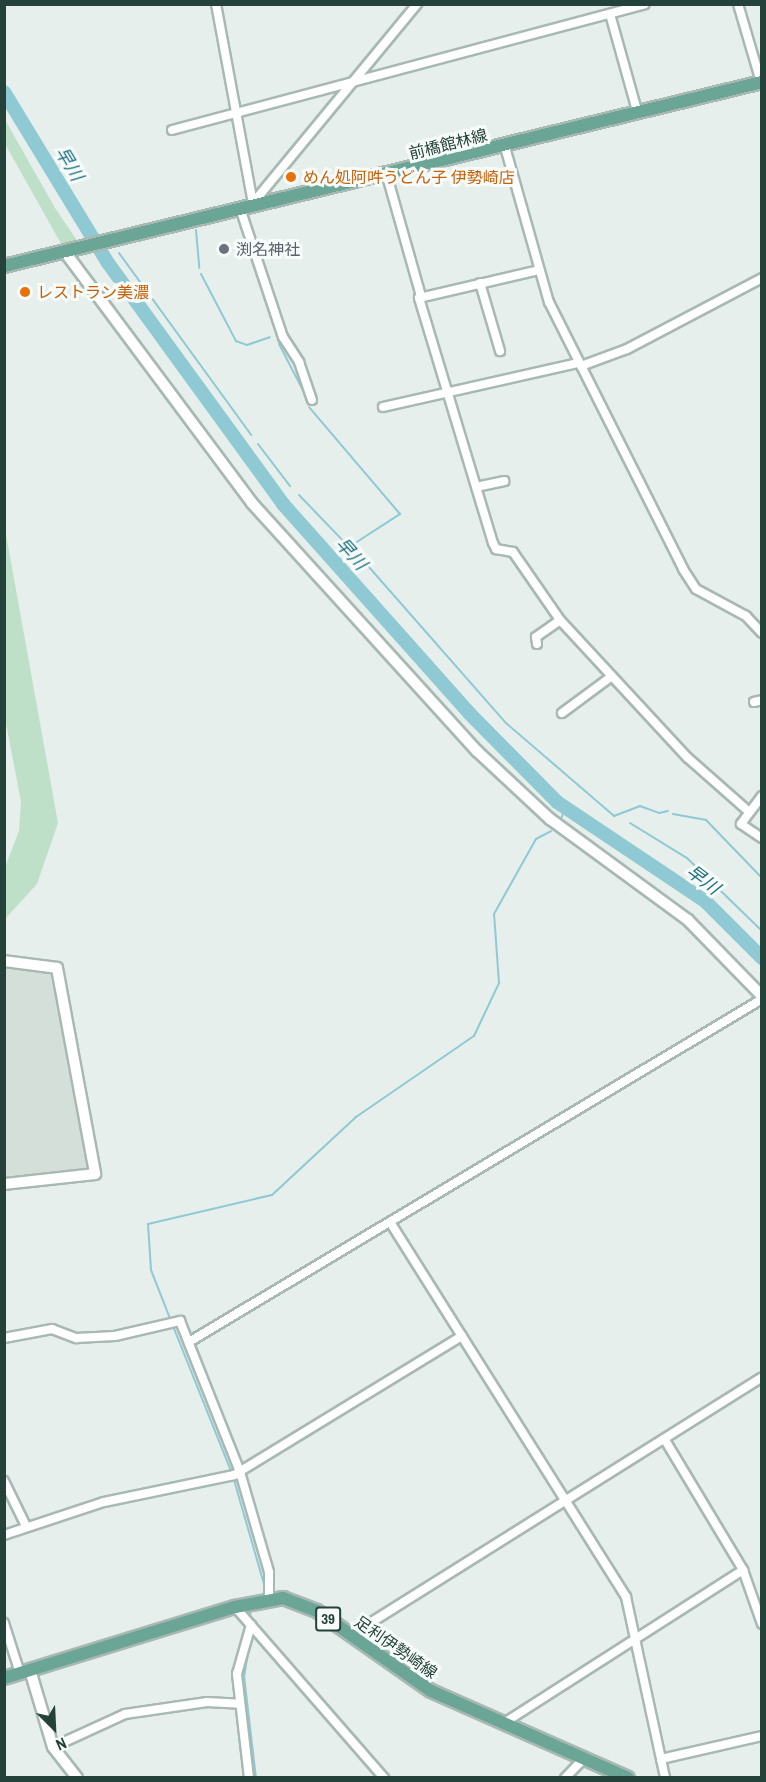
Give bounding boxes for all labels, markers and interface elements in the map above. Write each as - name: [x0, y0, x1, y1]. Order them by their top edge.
- street label: 前橋館林線: [407, 125, 489, 163]
- water label: 早川: [50, 143, 88, 185]
- place label: めん処阿吽うどん子 伊勢崎店: [303, 167, 515, 187]
- marker: めん処阿吽うどん子 伊勢崎店: [284, 170, 298, 184]
- place label: 渕名神社: [236, 239, 300, 259]
- marker: 渕名神社: [217, 242, 231, 256]
- place label: レストラン美濃: [37, 282, 149, 302]
- marker: レストラン美濃: [18, 285, 32, 299]
- water label: 早川: [331, 533, 371, 575]
- water label: 早川: [682, 861, 724, 899]
- road number: 39: [314, 1607, 342, 1631]
- street label: 足利伊勢崎線: [351, 1612, 441, 1682]
- north arrow: [24, 1698, 84, 1758]
- text: N: [53, 1732, 70, 1756]

